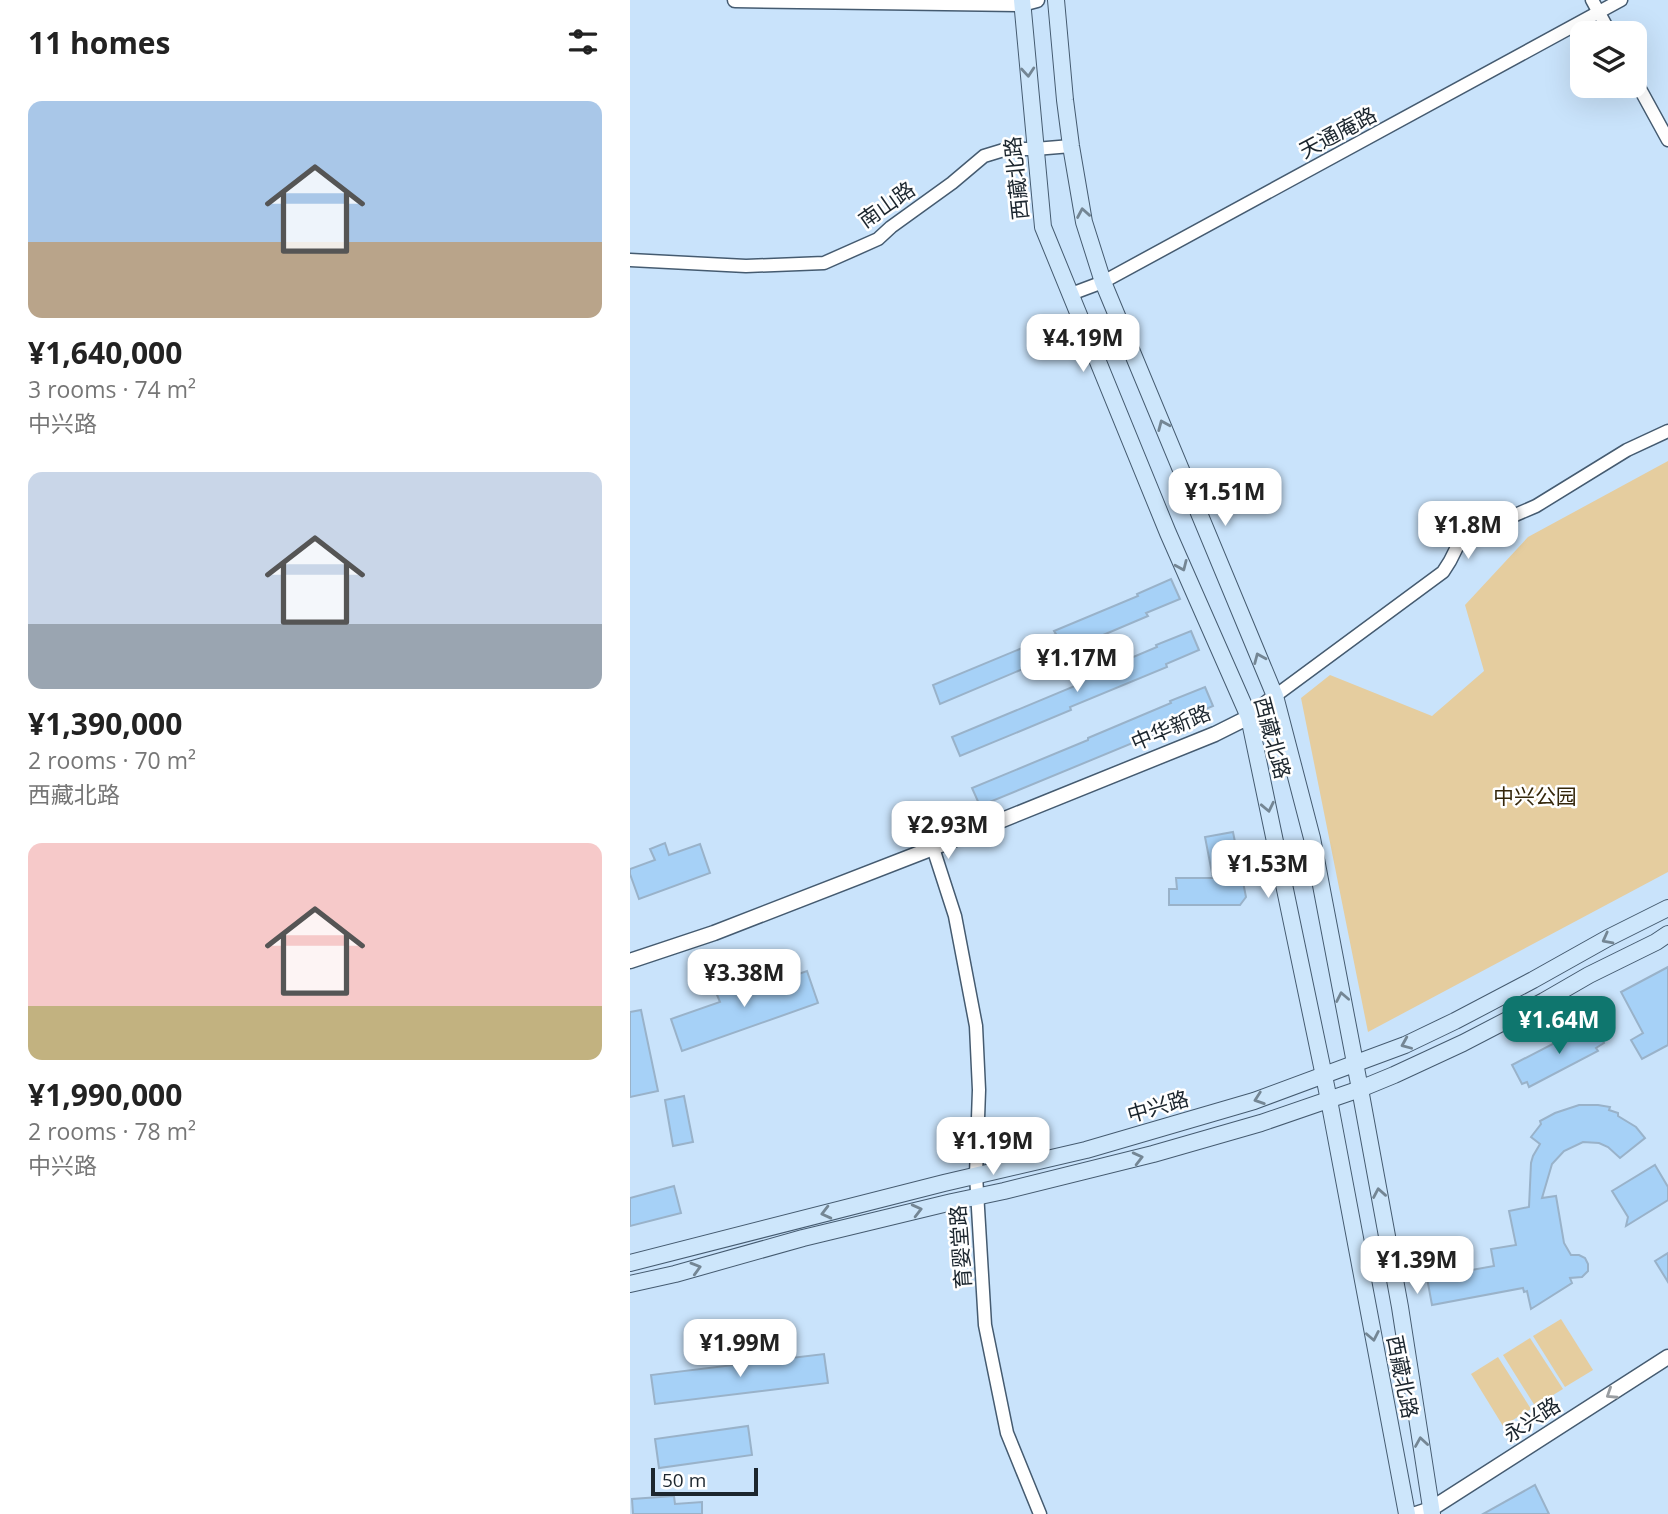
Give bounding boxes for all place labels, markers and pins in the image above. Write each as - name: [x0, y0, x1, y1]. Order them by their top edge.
- pin: ¥4.19M: [1026, 314, 1140, 374]
- pin: ¥1.51M: [1168, 468, 1282, 528]
- pin: ¥1.8M: [1419, 502, 1517, 561]
- pin: ¥1.17M: [1020, 634, 1134, 694]
- pin: ¥2.93M: [891, 802, 1005, 861]
- pin: ¥1.53M: [1211, 841, 1325, 900]
- pin: ¥3.38M: [687, 950, 801, 1009]
- pin: ¥1.64M: [1502, 996, 1616, 1056]
- pin: ¥1.19M: [936, 1118, 1050, 1177]
- pin: ¥1.39M: [1360, 1236, 1474, 1296]
- pin: ¥1.99M: [683, 1320, 797, 1379]

